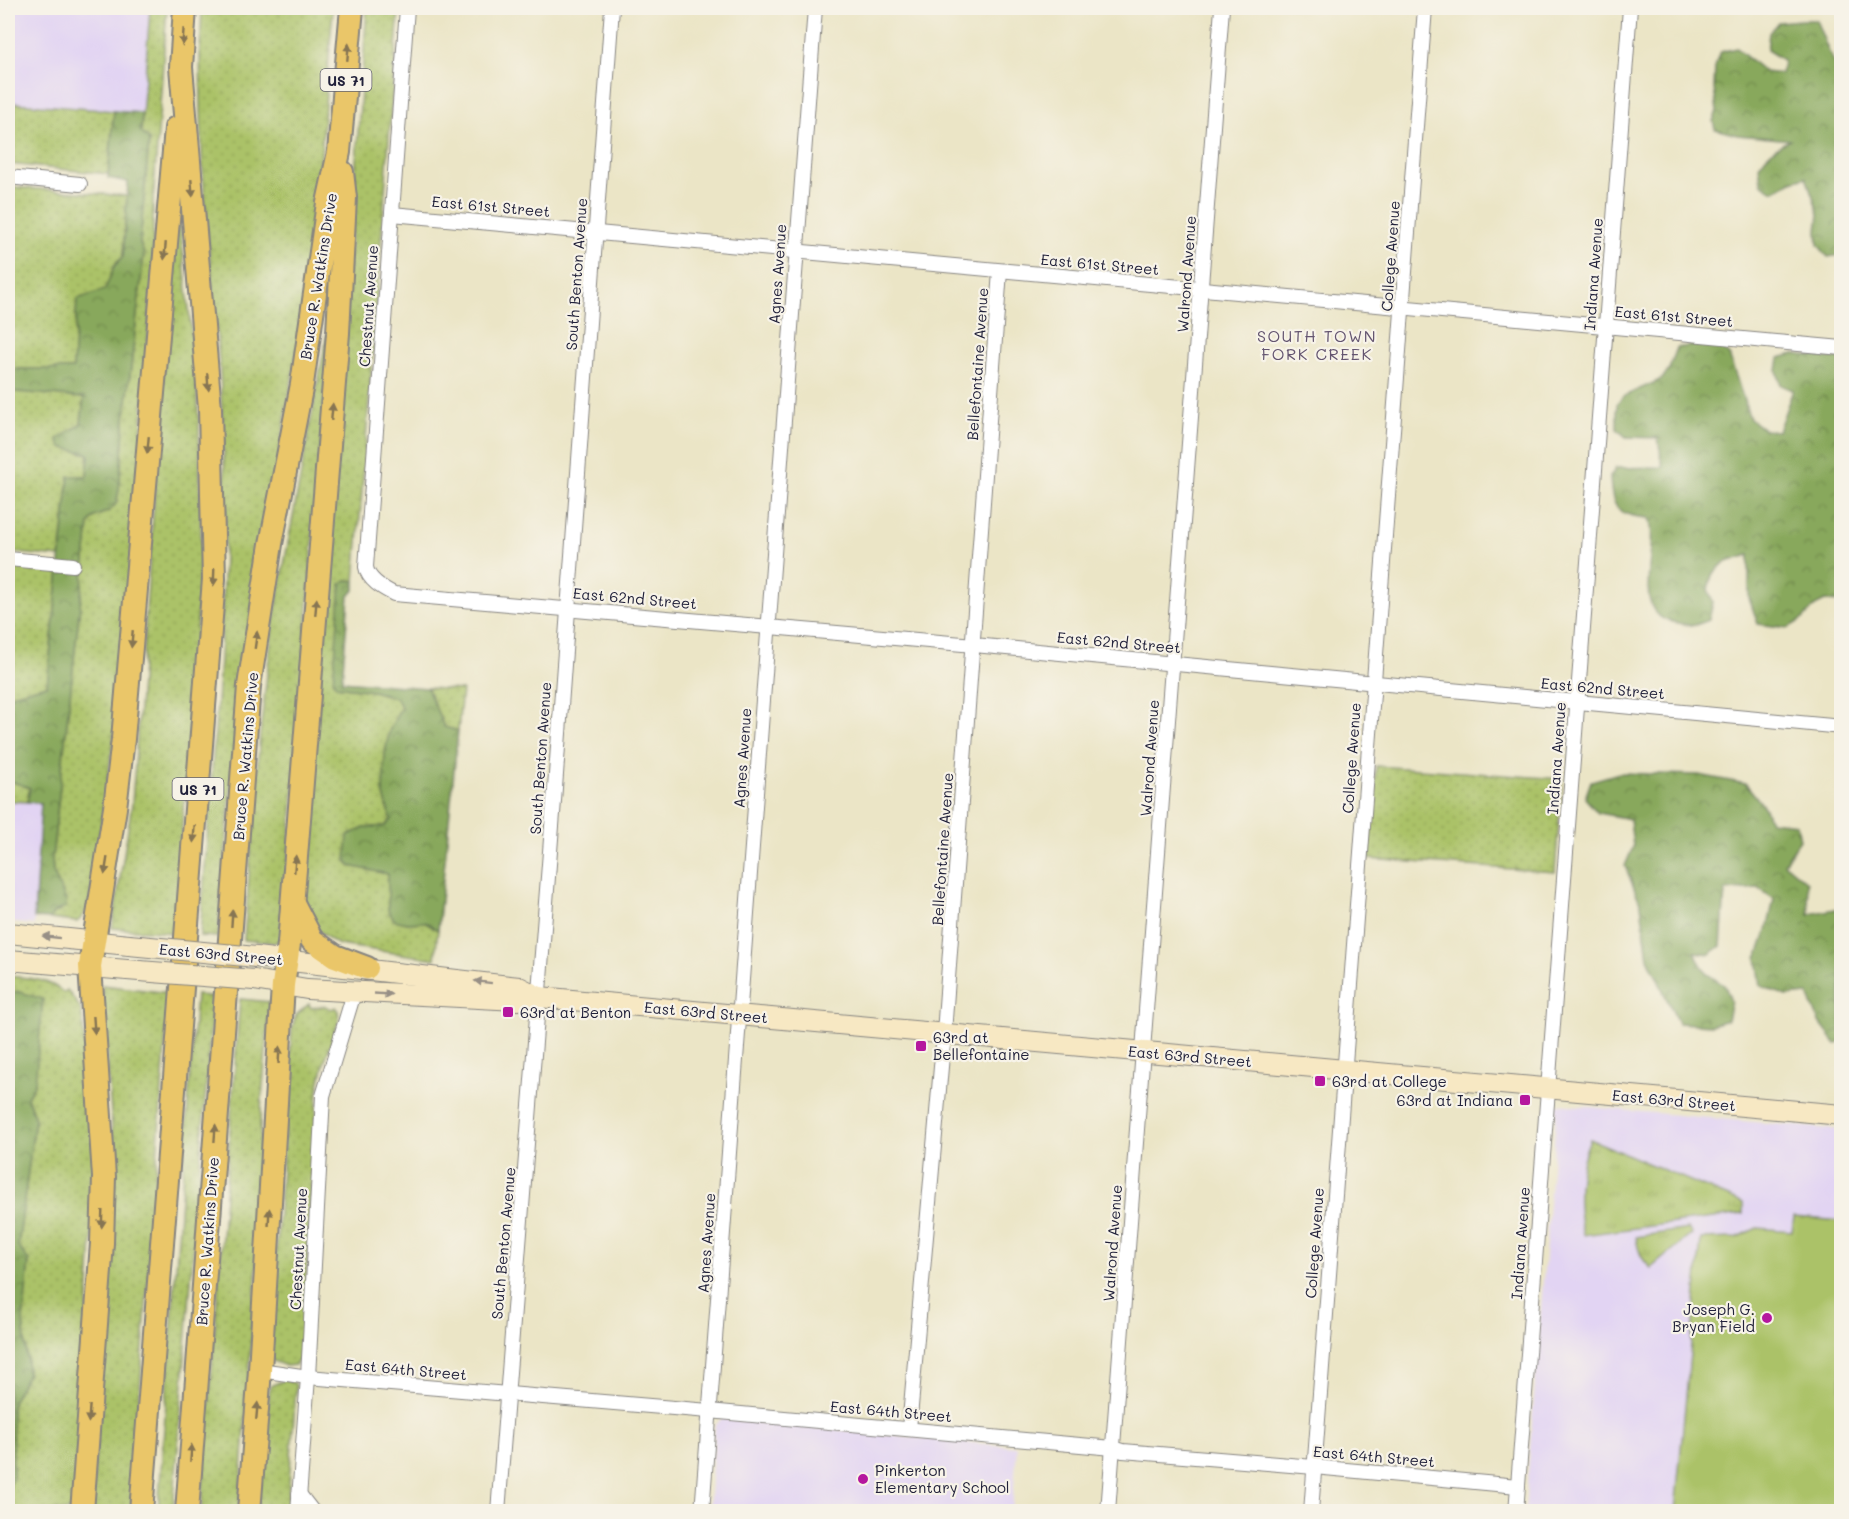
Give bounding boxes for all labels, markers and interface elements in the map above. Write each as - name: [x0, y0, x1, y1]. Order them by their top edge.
- one-way arrow: [178, 28, 188, 47]
- one-way arrow: [343, 43, 353, 62]
- road number: US 71: [320, 69, 372, 91]
- one-way arrow: [187, 179, 196, 198]
- street label: Bruce R. Watkins Drive: [295, 191, 341, 361]
- street label: East 61st Street: [431, 191, 551, 221]
- street label: South Benton Avenue: [561, 197, 591, 351]
- street label: College Avenue: [1376, 200, 1404, 312]
- street label: Walrond Avenue: [1172, 215, 1200, 333]
- street label: Indiana Avenue: [1579, 217, 1607, 331]
- street label: Agnes Avenue: [764, 223, 790, 325]
- one-way arrow: [160, 241, 170, 260]
- street label: Chestnut Avenue: [354, 244, 382, 368]
- street label: East 61st Street: [1040, 249, 1160, 279]
- street label: Bellefontaine Avenue: [962, 287, 992, 441]
- street label: East 61st Street: [1614, 301, 1734, 331]
- district label: SOUTH TOWN FORK CREEK: [1257, 325, 1377, 364]
- one-way arrow: [203, 373, 213, 392]
- one-way arrow: [327, 403, 337, 422]
- one-way arrow: [143, 436, 153, 455]
- one-way arrow: [209, 568, 218, 587]
- street label: East 62nd Street: [572, 583, 698, 613]
- one-way arrow: [311, 597, 321, 616]
- street label: East 62nd Street: [1056, 627, 1182, 657]
- one-way arrow: [127, 630, 136, 649]
- one-way arrow: [251, 630, 261, 649]
- street label: Bruce R. Watkins Drive: [228, 671, 262, 841]
- street label: East 62nd Street: [1540, 673, 1666, 703]
- street label: South Benton Avenue: [525, 681, 555, 835]
- street label: Walrond Avenue: [1135, 699, 1163, 817]
- street label: Indiana Avenue: [1542, 701, 1570, 815]
- street label: College Avenue: [1337, 702, 1365, 814]
- street label: Agnes Avenue: [729, 707, 755, 809]
- street label: Bellefontaine Avenue: [927, 772, 957, 926]
- road number: US 71: [172, 778, 224, 800]
- one-way arrow: [189, 825, 199, 844]
- one-way arrow: [291, 854, 300, 873]
- one-way arrow: [101, 857, 110, 876]
- one-way arrow: [227, 908, 237, 927]
- one-way arrow: [41, 932, 60, 942]
- street label: East 63rd Street: [158, 939, 284, 969]
- one-way arrow: [473, 977, 492, 987]
- one-way arrow: [373, 989, 392, 998]
- street label: East 63rd Street: [643, 997, 769, 1027]
- place label: 63rd at Benton: [520, 1002, 631, 1022]
- marker: 63rd at Benton: [501, 1005, 515, 1019]
- one-way arrow: [90, 1015, 99, 1034]
- place label: 63rd at Bellefontaine: [933, 1027, 1030, 1064]
- marker: 63rd at Bellefontaine: [914, 1039, 928, 1053]
- street label: East 63rd Street: [1127, 1041, 1253, 1071]
- one-way arrow: [274, 1045, 284, 1064]
- place label: 63rd at College: [1332, 1071, 1447, 1091]
- marker: 63rd at College: [1313, 1074, 1327, 1088]
- street label: East 63rd Street: [1611, 1085, 1737, 1115]
- place label: 63rd at Indiana: [1397, 1090, 1513, 1110]
- marker: 63rd at Indiana: [1518, 1093, 1532, 1107]
- one-way arrow: [211, 1124, 220, 1143]
- street label: Bruce R. Watkins Drive: [191, 1156, 223, 1326]
- street label: South Benton Avenue: [486, 1166, 520, 1320]
- street label: Walrond Avenue: [1098, 1184, 1126, 1302]
- street label: Indiana Avenue: [1506, 1186, 1534, 1300]
- street label: Chestnut Avenue: [285, 1187, 311, 1311]
- street label: College Avenue: [1300, 1187, 1328, 1299]
- street label: Agnes Avenue: [693, 1192, 719, 1294]
- one-way arrow: [265, 1207, 274, 1226]
- one-way arrow: [98, 1210, 107, 1229]
- place label: Joseph G. Bryan Field: [1672, 1299, 1755, 1336]
- marker: Joseph G. Bryan Field: [1760, 1311, 1774, 1325]
- street label: East 64th Street: [344, 1354, 468, 1384]
- street label: East 64th Street: [829, 1396, 953, 1426]
- one-way arrow: [252, 1402, 261, 1421]
- one-way arrow: [85, 1405, 94, 1424]
- street label: East 64th Street: [1312, 1441, 1436, 1471]
- one-way arrow: [186, 1444, 196, 1463]
- place label: Pinkerton Elementary School: [875, 1460, 1010, 1497]
- marker: Pinkerton Elementary School: [856, 1472, 870, 1486]

